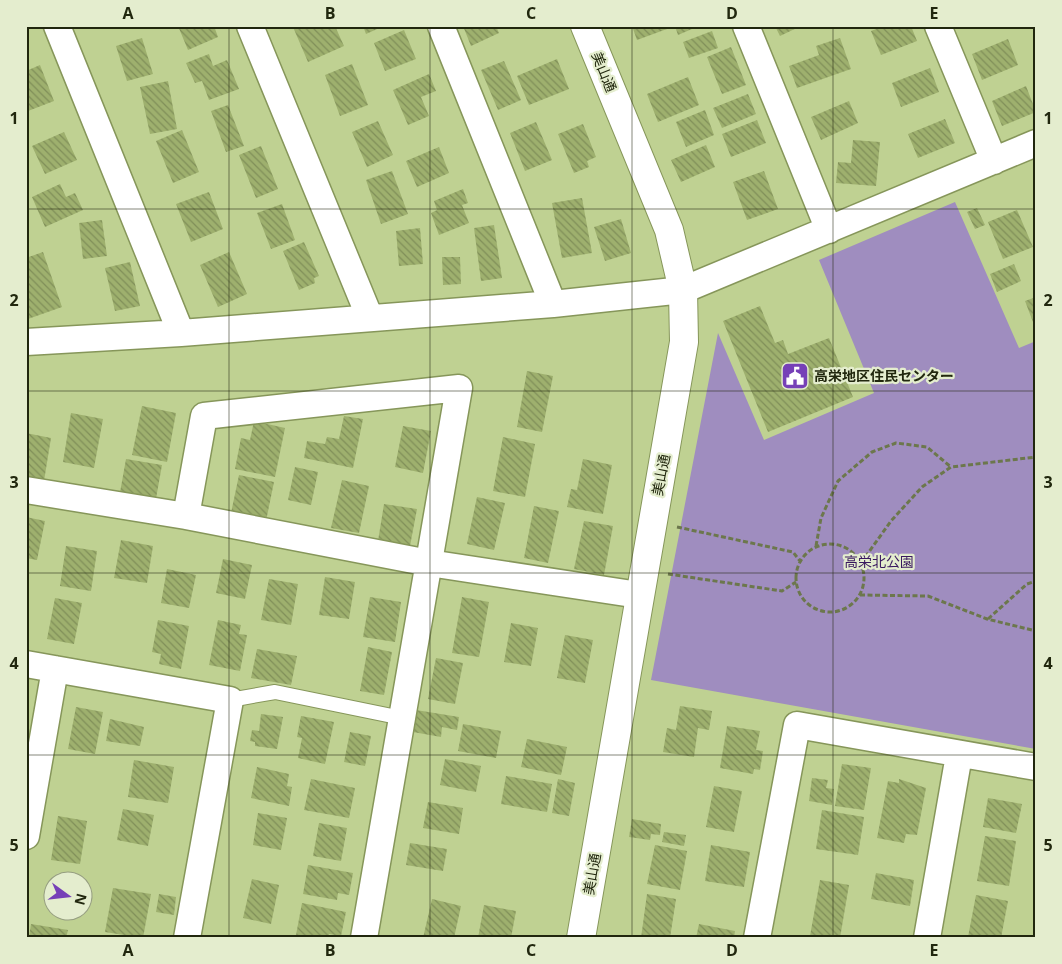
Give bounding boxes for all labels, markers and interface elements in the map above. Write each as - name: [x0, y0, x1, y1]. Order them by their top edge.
- text: A: [122, 2, 134, 24]
- text: B: [325, 2, 335, 24]
- text: C: [526, 2, 536, 24]
- text: D: [726, 2, 738, 24]
- text: E: [930, 2, 939, 24]
- street label: 美山通: [588, 49, 621, 95]
- text: 1: [9, 107, 19, 129]
- text: 1: [1043, 107, 1053, 129]
- text: 2: [9, 289, 19, 311]
- text: 2: [1043, 289, 1053, 311]
- public building icon: 高栄地区住民センター: [780, 361, 810, 391]
- place label: 高栄地区住民センター: [814, 366, 954, 385]
- street label: 美山通: [647, 452, 674, 497]
- text: 3: [9, 471, 19, 493]
- text: 3: [1043, 471, 1053, 493]
- park label: 高栄北公園: [844, 552, 914, 571]
- text: 4: [9, 652, 19, 674]
- text: 4: [1043, 652, 1053, 674]
- text: 5: [9, 834, 19, 856]
- text: 5: [1043, 834, 1053, 856]
- street label: 美山通: [579, 852, 605, 896]
- north arrow: [42, 872, 92, 922]
- text: N: [70, 892, 92, 907]
- text: A: [122, 939, 134, 961]
- text: B: [325, 939, 335, 961]
- text: C: [526, 939, 536, 961]
- text: D: [726, 939, 738, 961]
- text: E: [930, 939, 939, 961]

